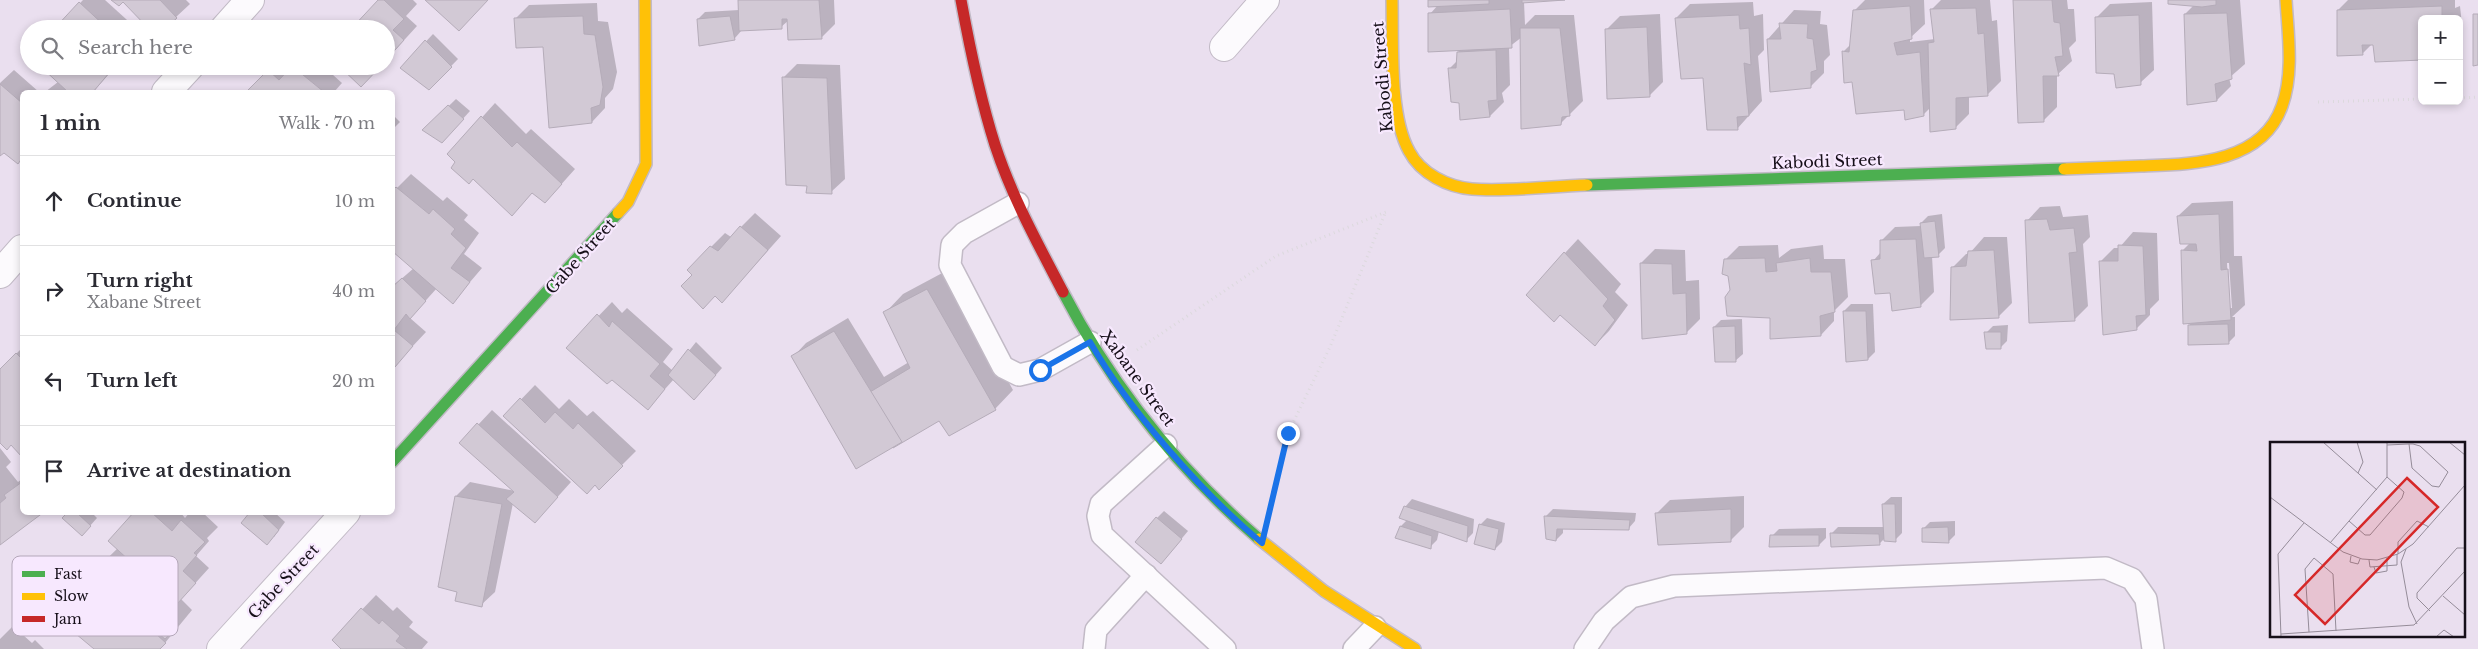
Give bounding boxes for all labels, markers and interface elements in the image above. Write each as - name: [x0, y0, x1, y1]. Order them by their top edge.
- map controls: [2418, 15, 2463, 105]
- button: +: [2418, 15, 2463, 60]
- search box: [20, 20, 395, 75]
- street label: Kabodi Street: [1367, 21, 1397, 133]
- icon: search: [38, 34, 66, 62]
- text: Search here: [78, 36, 193, 59]
- button: −: [2418, 60, 2463, 105]
- text: 1 min: [40, 110, 101, 136]
- text: Walk · 70 m: [279, 113, 375, 133]
- street label: Kabodi Street: [1771, 149, 1883, 173]
- icon: ahead: [40, 187, 68, 215]
- text: Continue: [87, 189, 182, 212]
- text: 10 m: [335, 191, 375, 211]
- street label: Gabe Street: [541, 214, 619, 298]
- text: Turn right: [87, 269, 193, 292]
- icon: right: [40, 277, 68, 305]
- text: 40 m: [332, 281, 375, 301]
- text: Xabane Street: [87, 292, 201, 312]
- street label: Xabane Street: [1096, 326, 1180, 430]
- route start: [1029, 359, 1052, 382]
- icon: left: [40, 367, 68, 395]
- text: Turn left: [87, 369, 178, 392]
- text: 20 m: [332, 371, 375, 391]
- route end: [1277, 422, 1300, 445]
- inset map: [2270, 442, 2466, 636]
- icon: arrive: [40, 457, 68, 485]
- text: Arrive at destination: [87, 459, 291, 482]
- street label: Gabe Street: [243, 539, 323, 623]
- legend: [12, 556, 178, 636]
- text: Fast: [54, 565, 83, 583]
- text: Slow: [54, 587, 88, 605]
- text: Jam: [52, 610, 82, 628]

